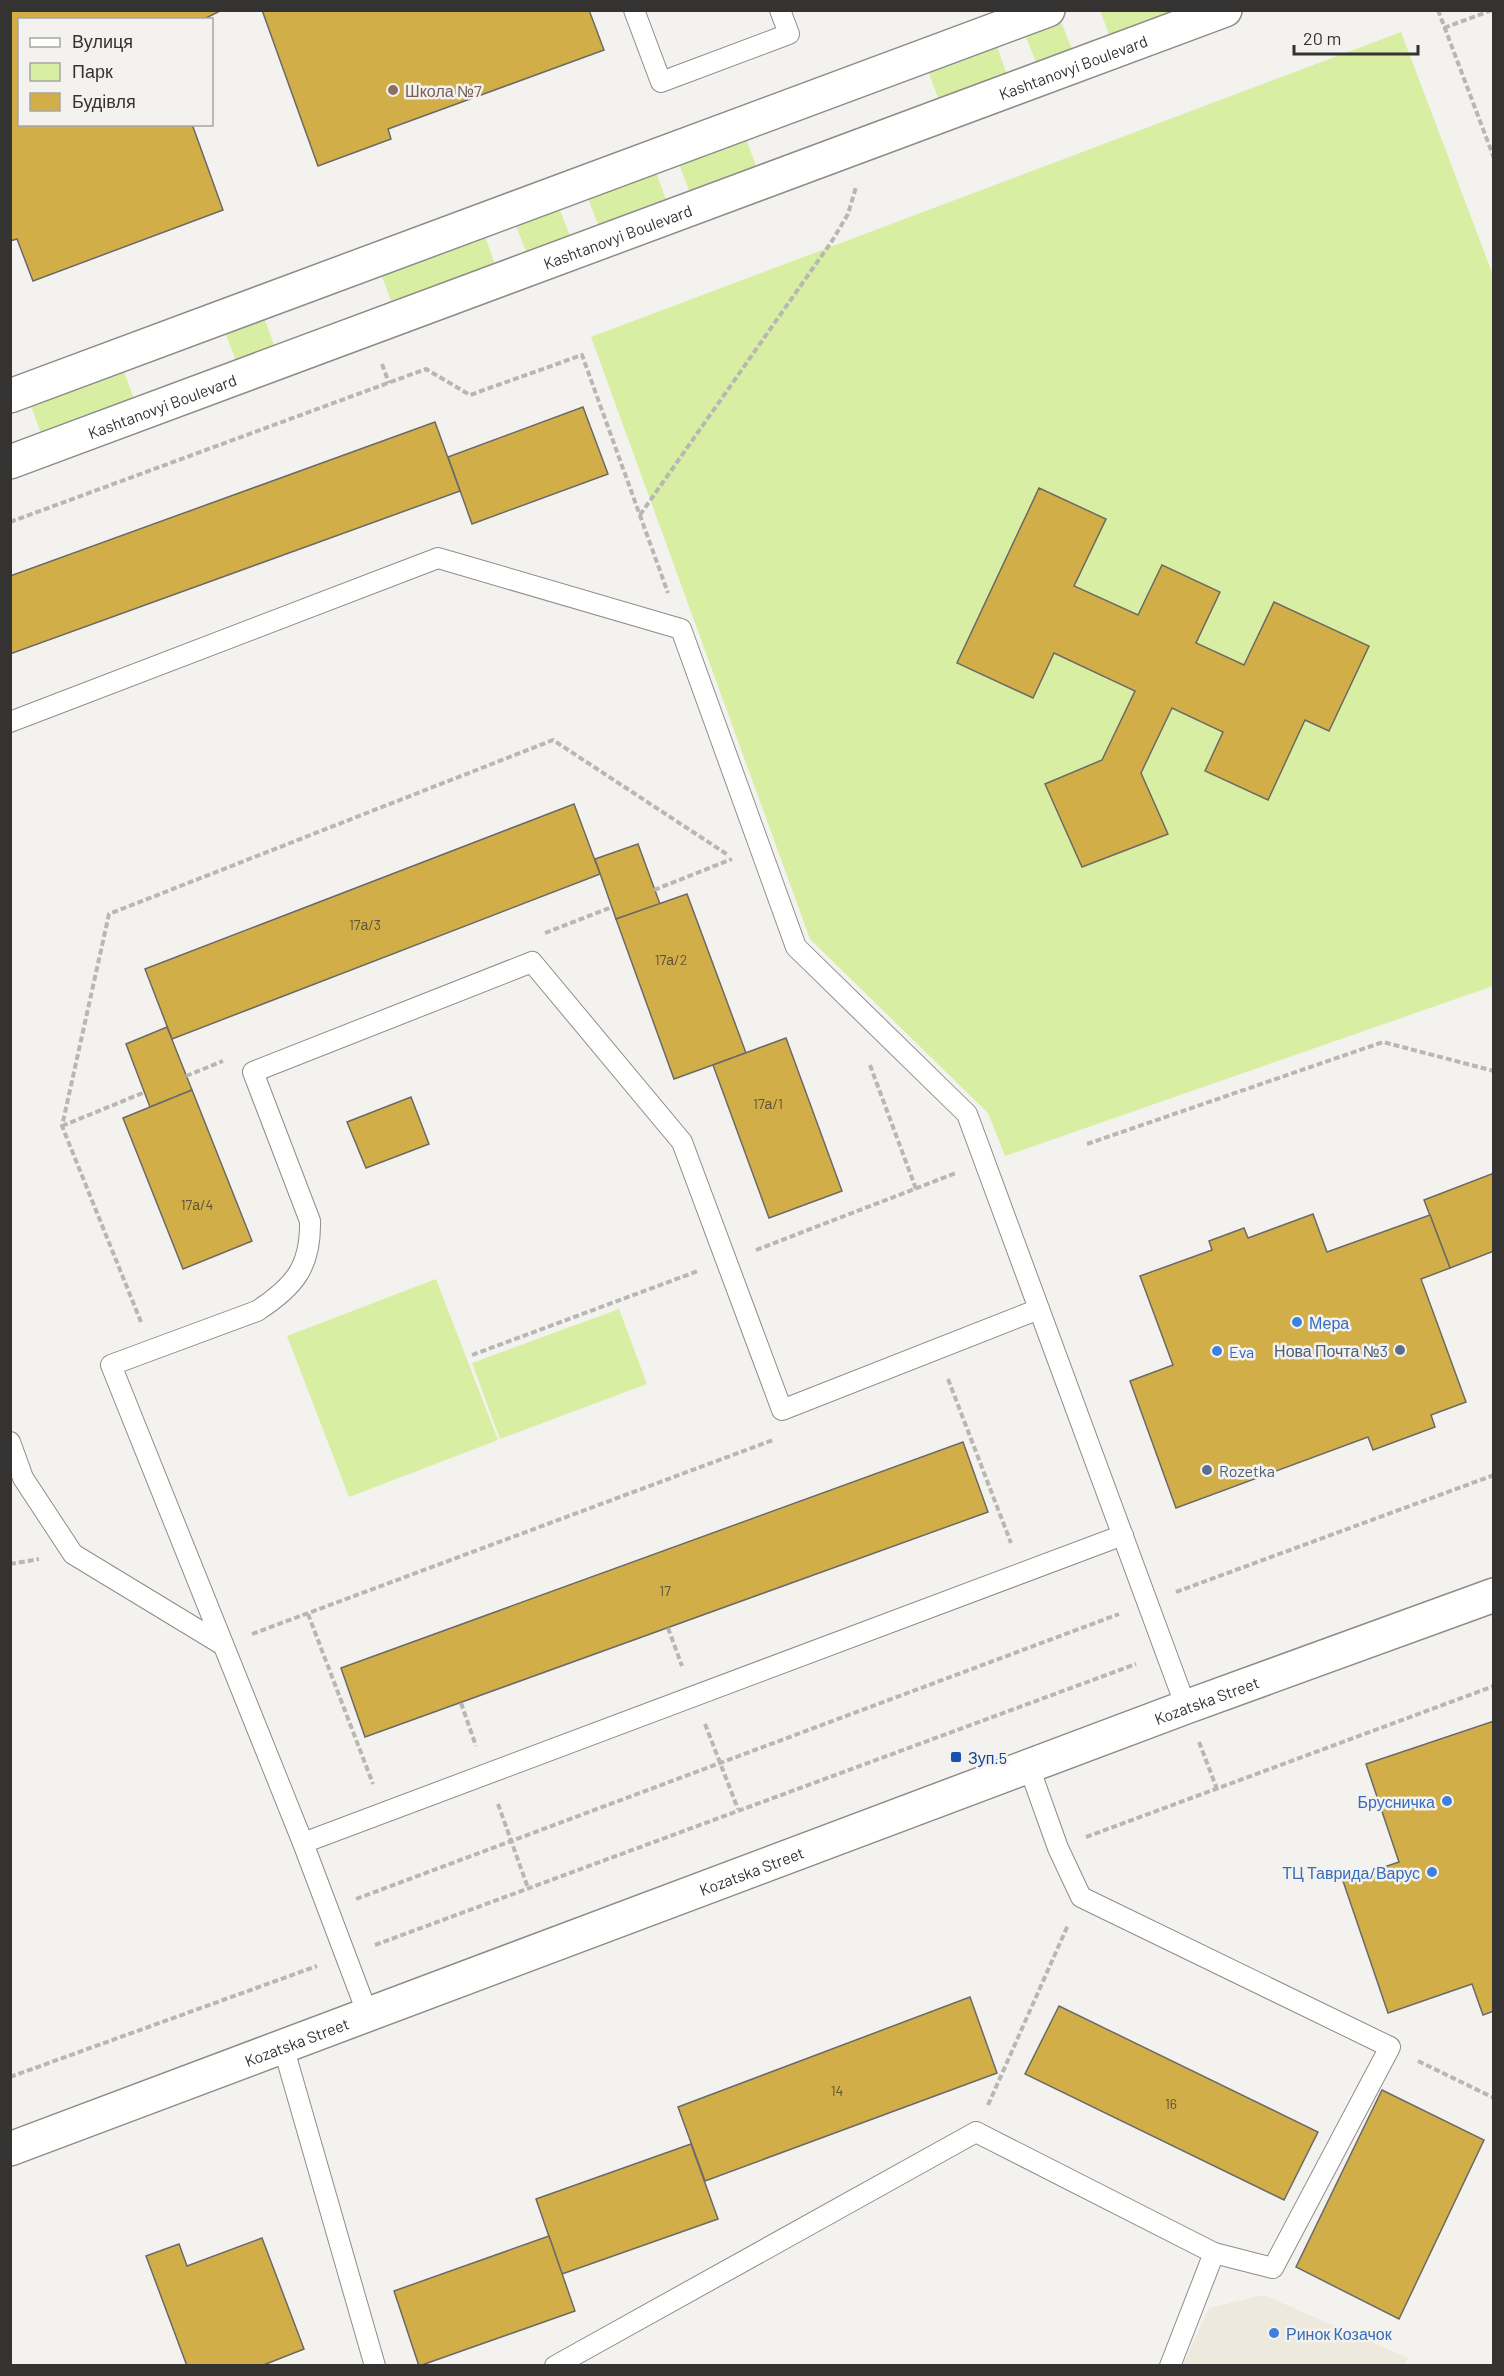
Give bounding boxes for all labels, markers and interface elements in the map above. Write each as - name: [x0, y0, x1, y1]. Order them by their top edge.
- legend: [18, 18, 213, 126]
- scale bar: [1294, 18, 1418, 56]
- text: 20 m: [1303, 27, 1341, 49]
- text: Вулиця: [72, 30, 133, 52]
- street label: Kashtanovyi Boulevard: [996, 30, 1150, 103]
- text: Парк: [72, 60, 113, 82]
- place label: Школа №7: [405, 81, 482, 100]
- marker: Школа №7: [386, 83, 400, 97]
- text: Будівля: [72, 90, 136, 112]
- street label: Kashtanovyi Boulevard: [540, 200, 694, 272]
- street label: Kashtanovyi Boulevard: [85, 369, 239, 442]
- house number: 17а/3: [349, 916, 381, 933]
- house number: 17а/2: [655, 951, 687, 968]
- house number: 17а/1: [753, 1095, 783, 1112]
- house number: 17а/4: [181, 1196, 213, 1213]
- place label: Мера: [1309, 1313, 1349, 1332]
- marker: Мера: [1290, 1315, 1304, 1329]
- place label: Нова Почта №3: [1274, 1341, 1388, 1360]
- place label: Eva: [1229, 1342, 1254, 1361]
- marker: Нова Почта №3: [1393, 1343, 1407, 1357]
- marker: Eva: [1210, 1344, 1224, 1358]
- place label: Rozetka: [1219, 1461, 1275, 1480]
- marker: Rozetka: [1200, 1463, 1214, 1477]
- house number: 17: [659, 1582, 671, 1599]
- street label: Kozatska Street: [1151, 1672, 1261, 1728]
- place label: Зуп.5: [968, 1748, 1007, 1767]
- marker: Зуп.5: [949, 1750, 963, 1764]
- place label: Брусничка: [1358, 1792, 1435, 1811]
- marker: Брусничка: [1440, 1794, 1454, 1808]
- street label: Kozatska Street: [697, 1842, 806, 1899]
- place label: ТЦ Таврида/Варус: [1282, 1863, 1420, 1882]
- marker: ТЦ Таврида/Варус: [1425, 1865, 1439, 1879]
- street label: Kozatska Street: [242, 2013, 351, 2070]
- house number: 14: [831, 2082, 843, 2099]
- house number: 16: [1165, 2095, 1177, 2112]
- place label: Ринок Козачок: [1286, 2324, 1393, 2343]
- marker: Ринок Козачок: [1267, 2326, 1281, 2340]

